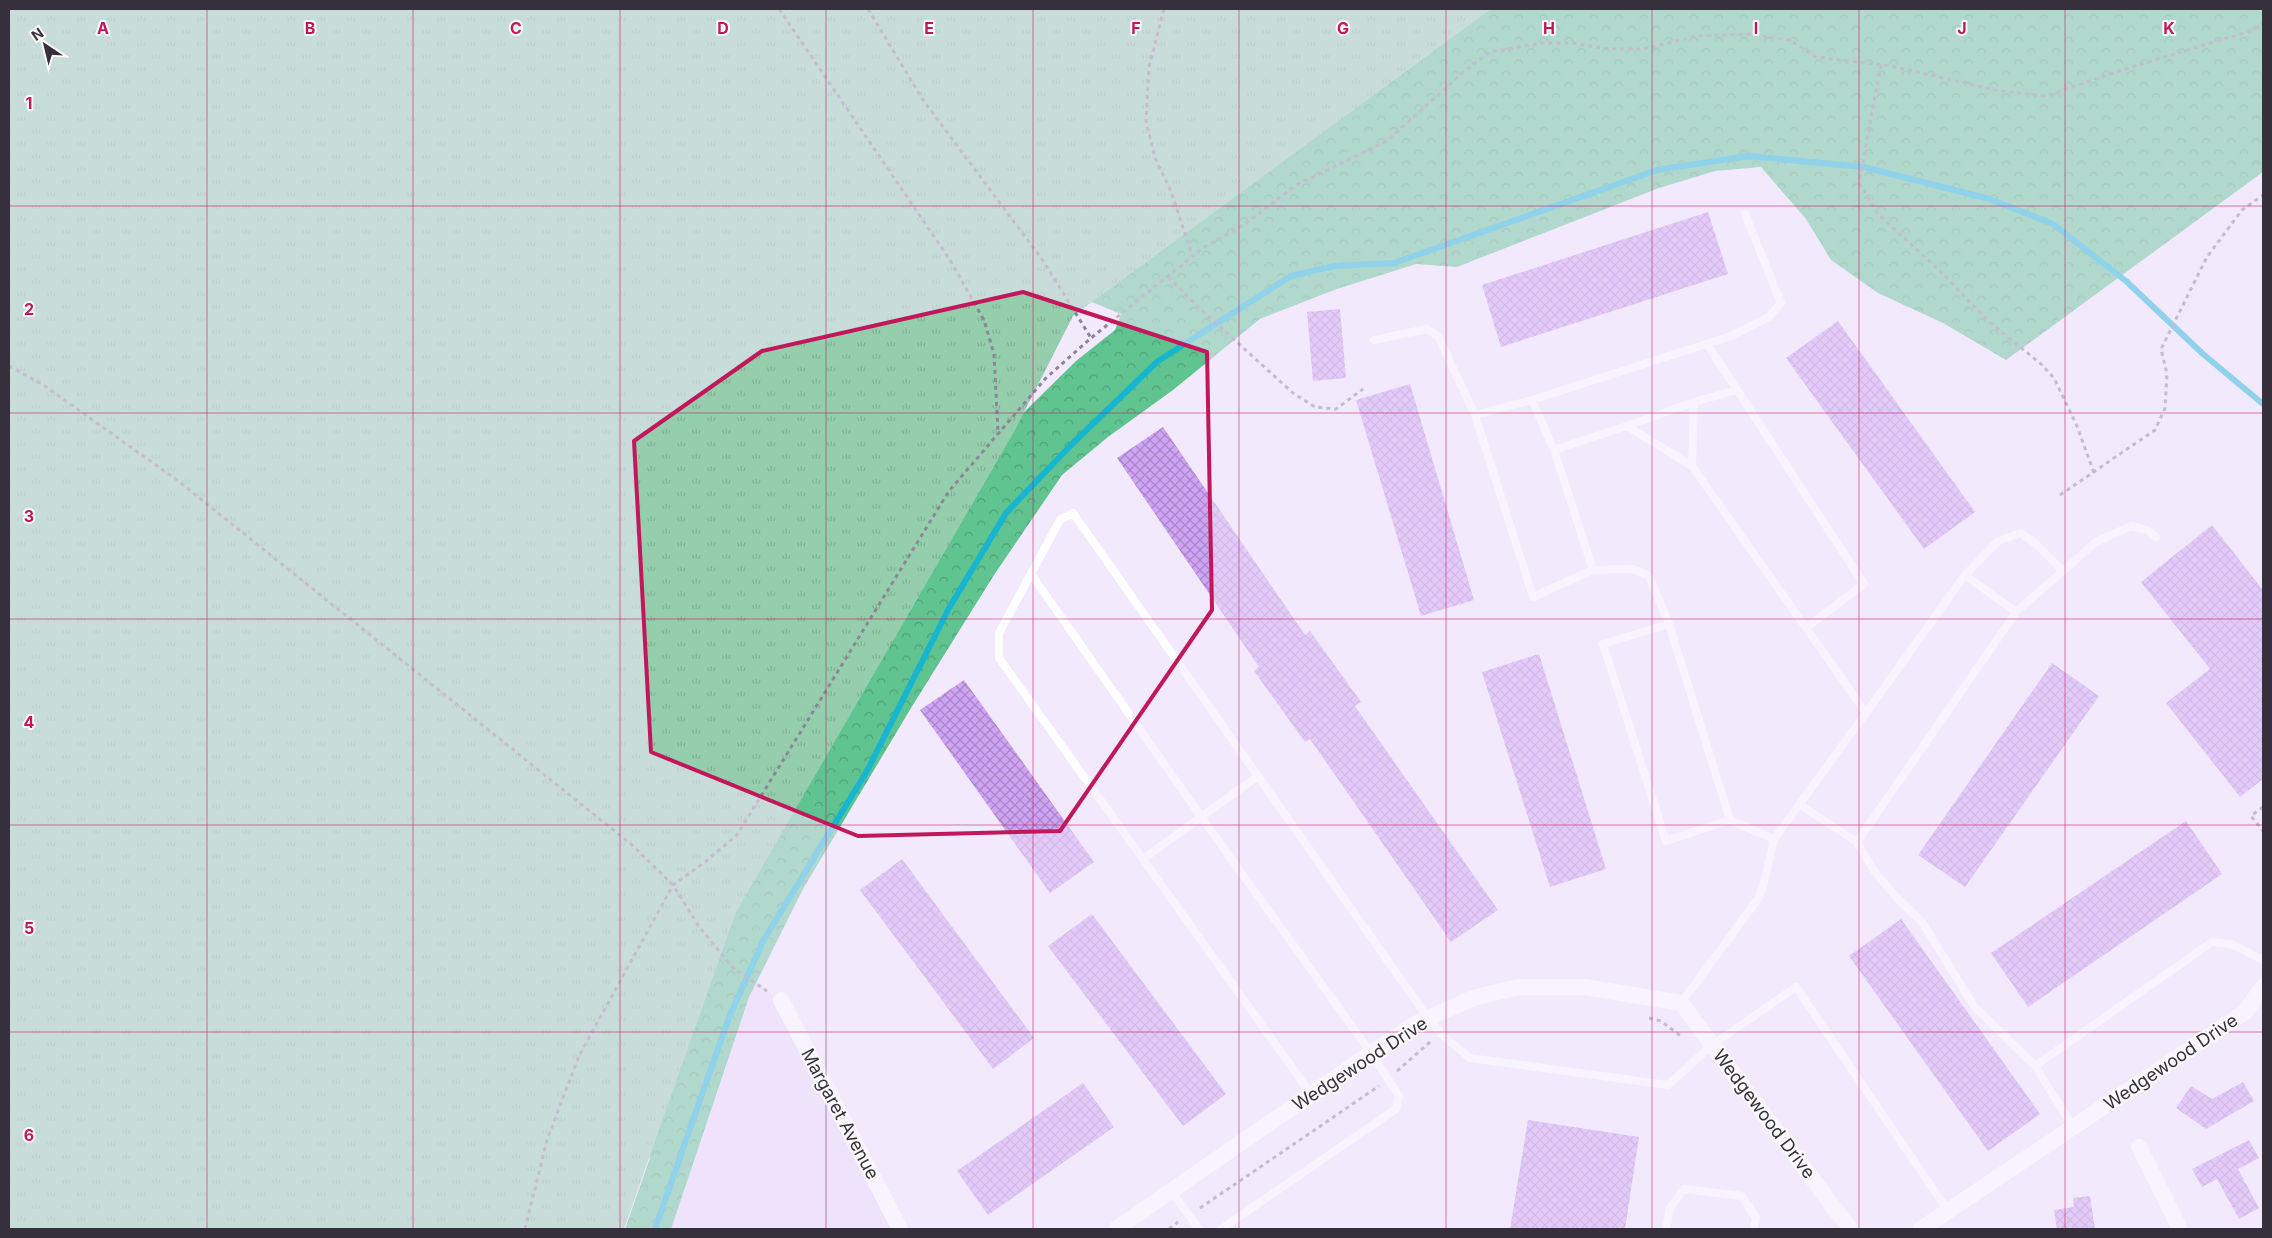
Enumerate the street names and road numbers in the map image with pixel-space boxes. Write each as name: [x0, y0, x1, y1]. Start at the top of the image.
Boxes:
street label: Wedgewood Drive: [2100, 1009, 2241, 1114]
street label: Wedgewood Drive: [1288, 1012, 1431, 1115]
street label: Margaret Avenue: [797, 1045, 884, 1183]
street label: Wedgewood Drive: [1709, 1045, 1820, 1182]

